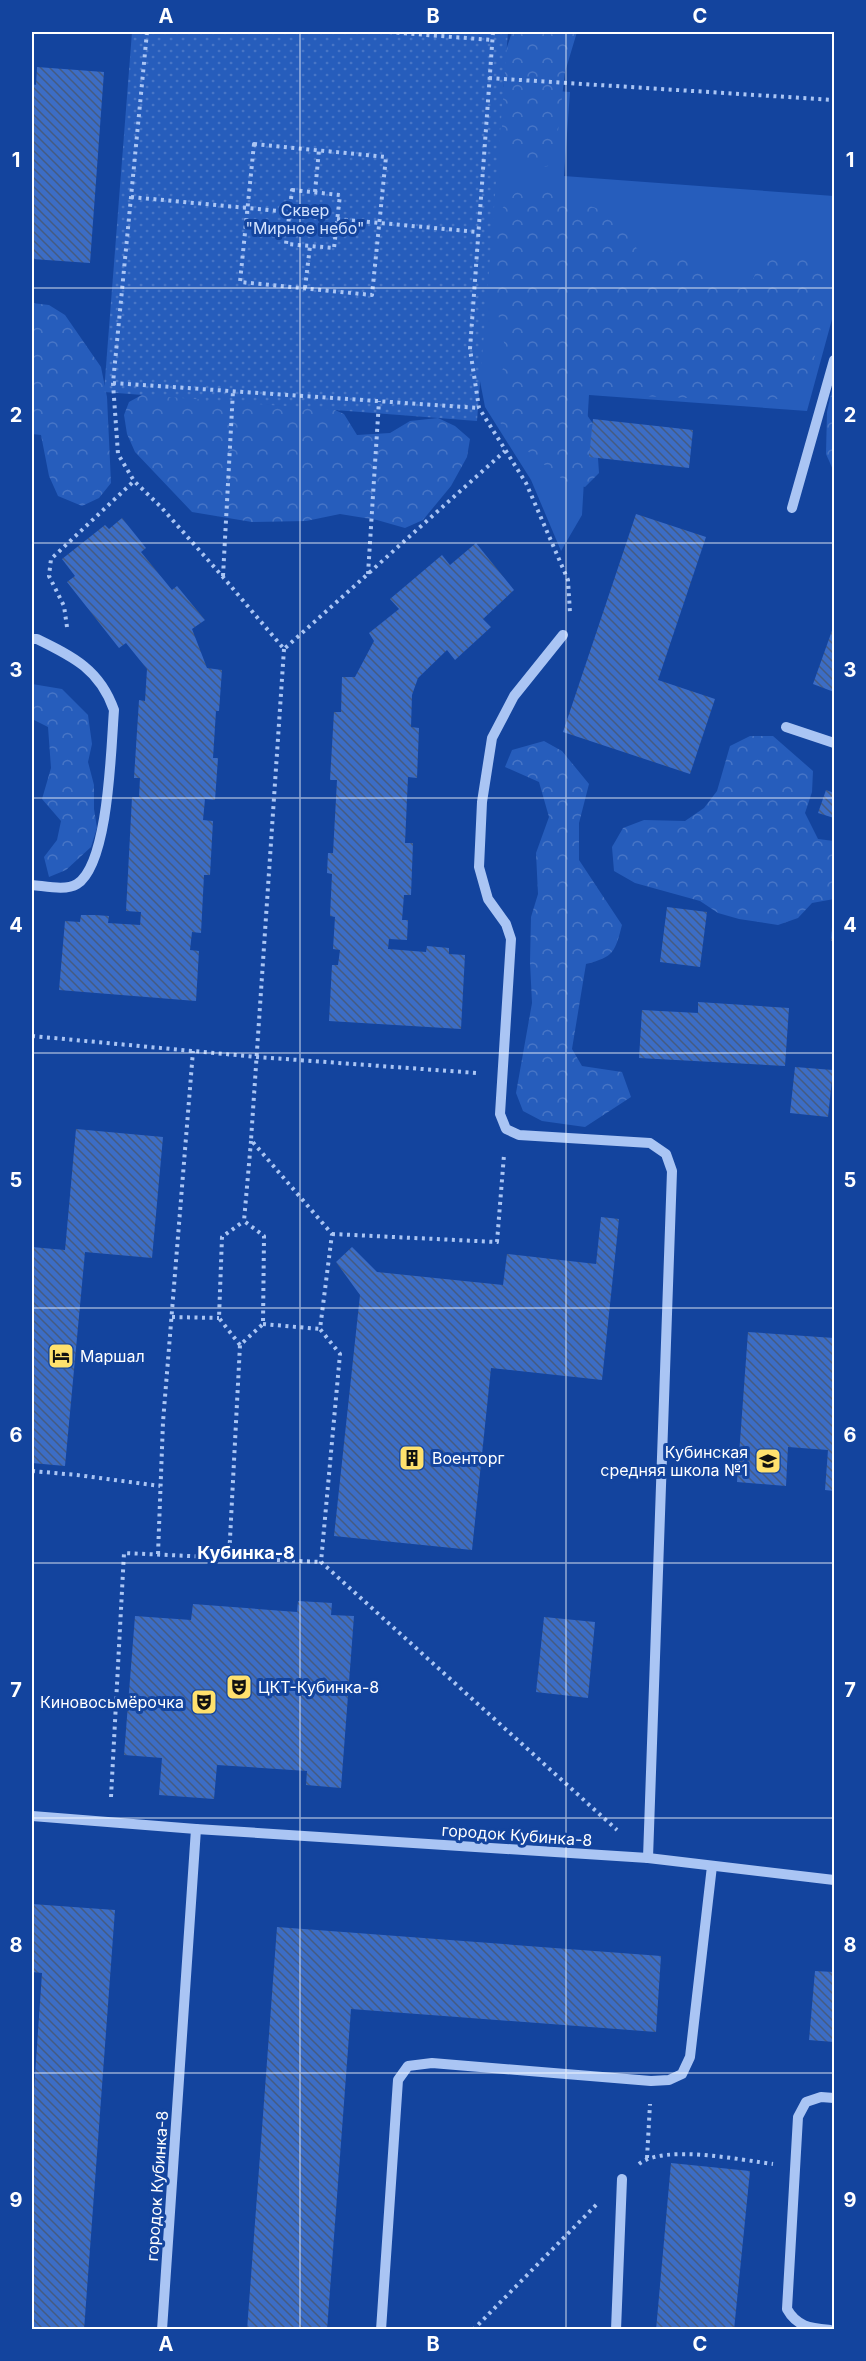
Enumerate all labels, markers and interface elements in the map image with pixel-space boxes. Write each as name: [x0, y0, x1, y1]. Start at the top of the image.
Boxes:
text: A: [159, 4, 174, 28]
text: B: [426, 4, 440, 28]
text: C: [693, 4, 707, 28]
text: 1: [12, 148, 20, 172]
text: 1: [846, 148, 854, 172]
park label: Сквер "Мирное небо": [245, 200, 365, 238]
text: 2: [10, 403, 22, 427]
text: 2: [844, 403, 856, 427]
text: 3: [10, 658, 22, 682]
text: 3: [844, 658, 856, 682]
text: 4: [9, 913, 23, 937]
text: 4: [843, 913, 857, 937]
text: 5: [10, 1168, 22, 1192]
text: 5: [844, 1168, 856, 1192]
hotel icon: Маршал: [46, 1341, 76, 1371]
place label: Маршал: [80, 1346, 145, 1366]
text: 6: [10, 1423, 23, 1447]
text: 6: [844, 1423, 857, 1447]
place label: Кубинская средняя школа №1: [600, 1442, 748, 1480]
building icon: Военторг: [397, 1443, 427, 1473]
school or university icon: Кубинская средняя школа №1: [753, 1446, 783, 1476]
place label: Военторг: [432, 1448, 504, 1468]
district label: Кубинка-8: [197, 1542, 295, 1563]
theatre icon: ЦКТ-Кубинка-8: [224, 1672, 254, 1702]
place label: ЦКТ-Кубинка-8: [258, 1677, 379, 1697]
text: 7: [10, 1678, 22, 1702]
text: 7: [844, 1678, 856, 1702]
theatre icon: Киновосьмёрочка: [189, 1687, 219, 1717]
place label: Киновосьмёрочка: [40, 1692, 184, 1712]
street label: городок Кубинка-8: [441, 1820, 593, 1850]
text: 8: [9, 1933, 23, 1957]
text: 8: [843, 1933, 857, 1957]
street label: городок Кубинка-8: [142, 2110, 172, 2262]
text: 9: [10, 2188, 23, 2212]
text: 9: [844, 2188, 857, 2212]
text: A: [159, 2332, 174, 2356]
text: B: [426, 2332, 440, 2356]
text: C: [693, 2332, 707, 2356]

